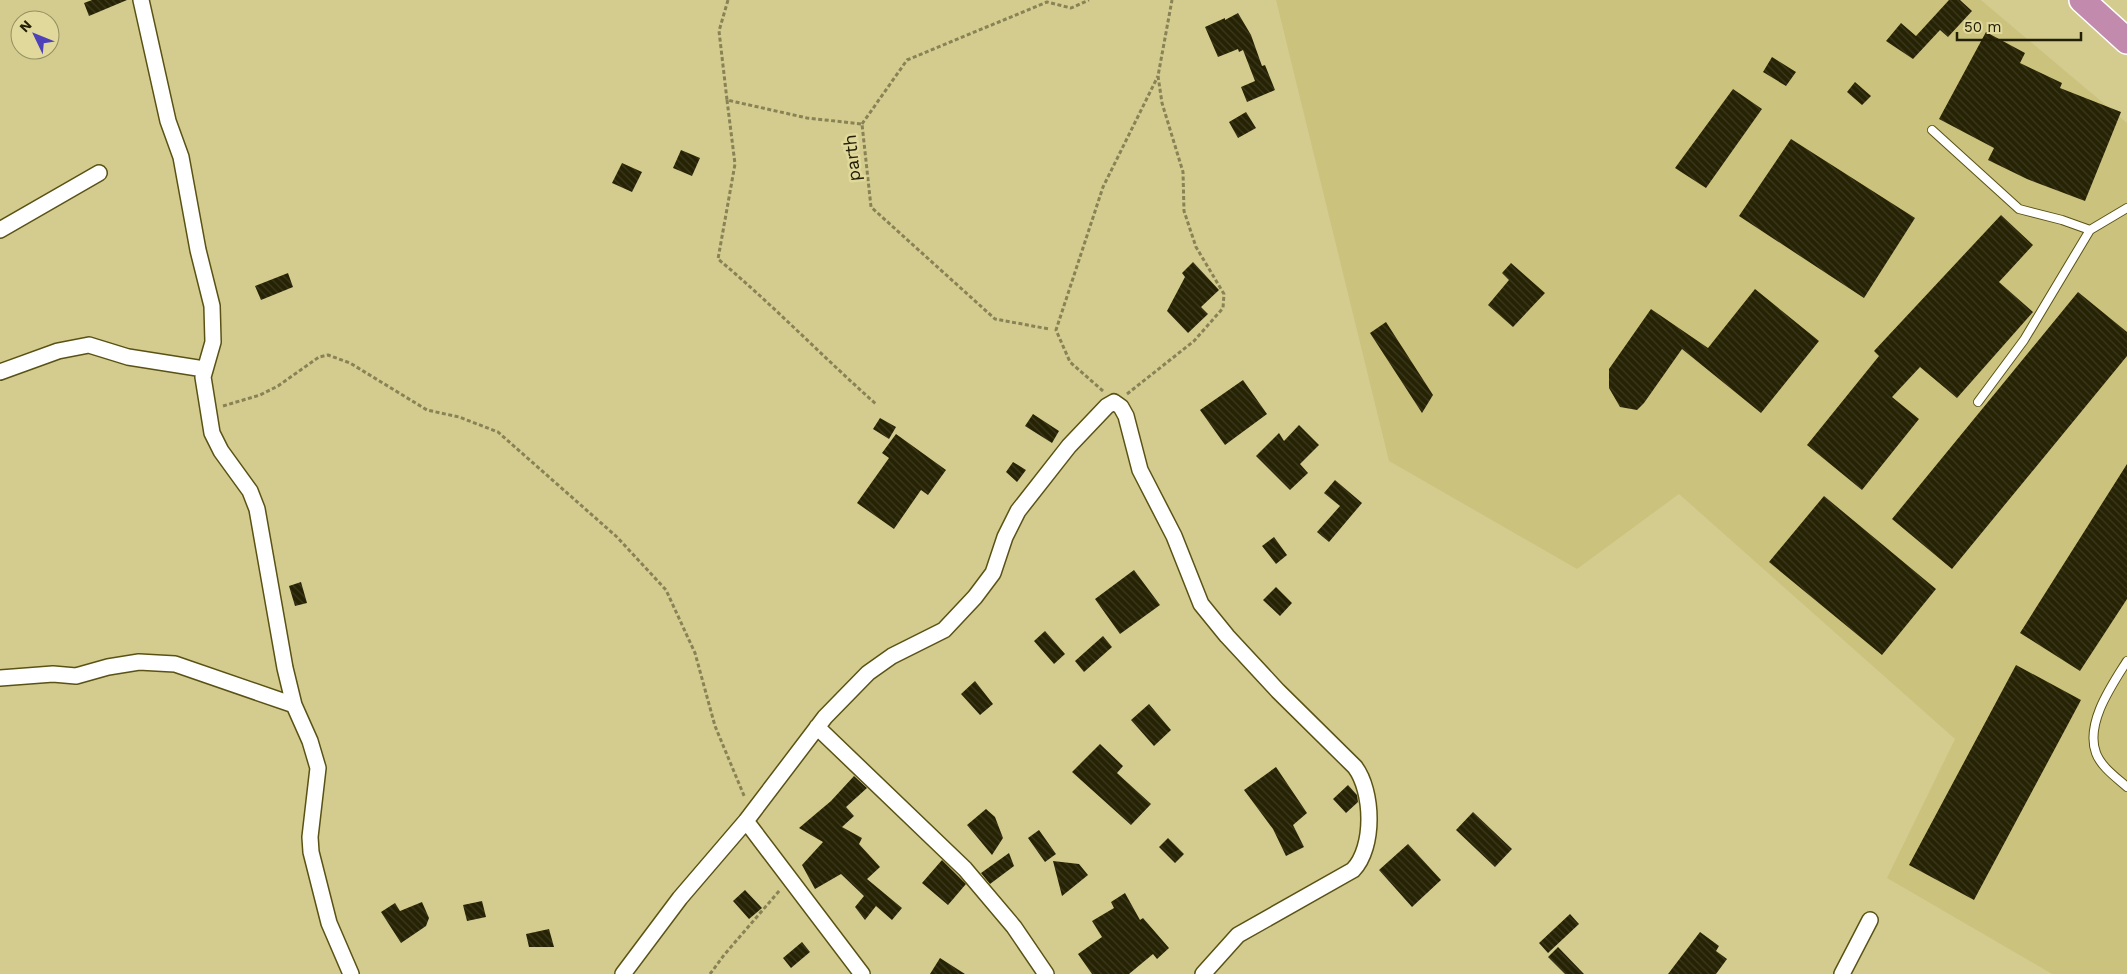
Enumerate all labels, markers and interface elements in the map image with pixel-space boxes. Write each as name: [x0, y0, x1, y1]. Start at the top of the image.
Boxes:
north arrow: [10, 10, 60, 60]
scale bar: [1957, 10, 2081, 42]
text: N: [16, 17, 35, 35]
text: 50 m: [1964, 18, 2001, 36]
street label: parth: [839, 134, 864, 183]

